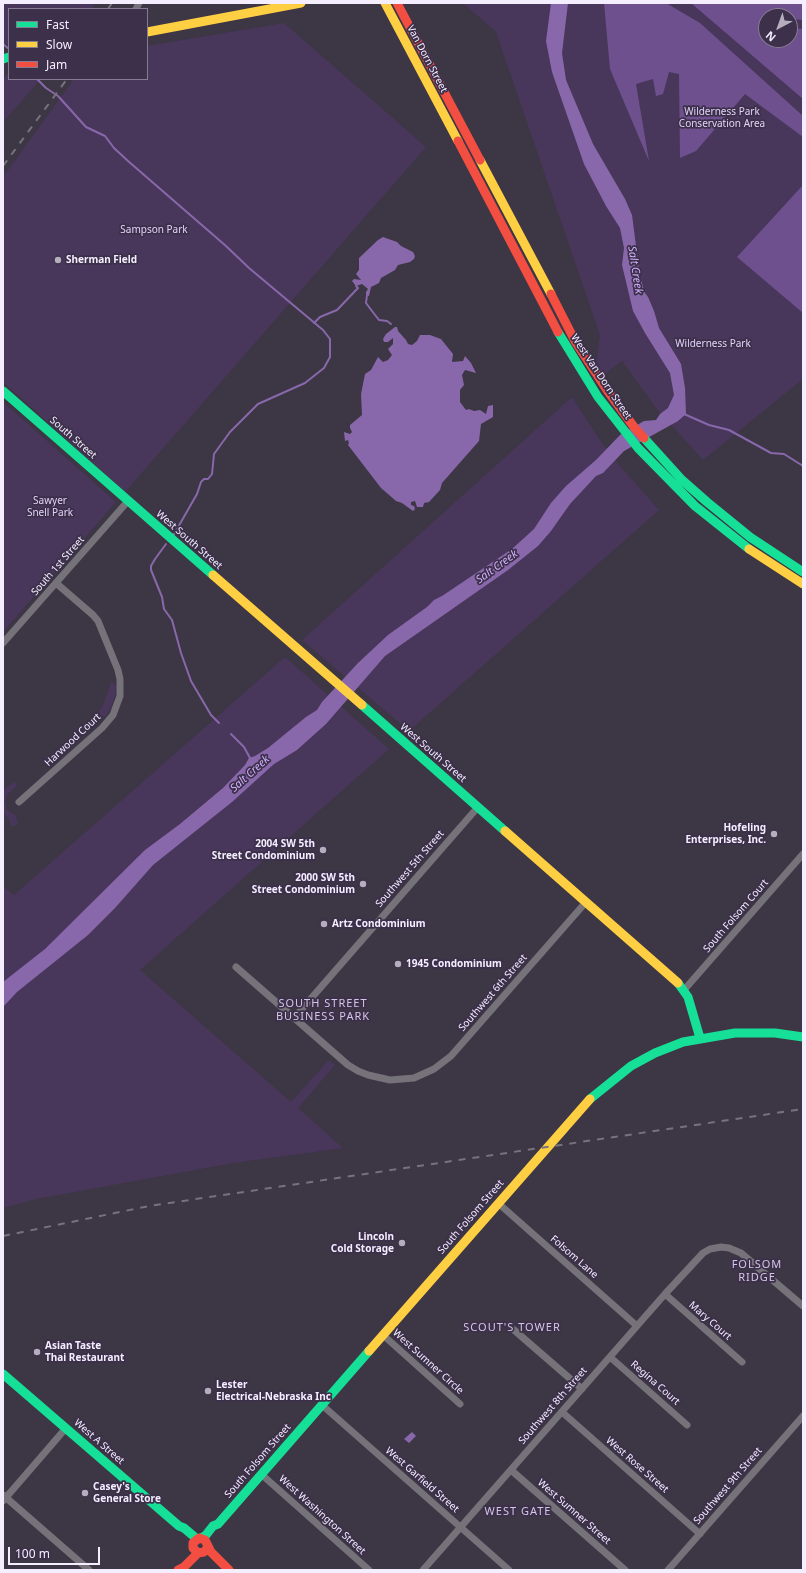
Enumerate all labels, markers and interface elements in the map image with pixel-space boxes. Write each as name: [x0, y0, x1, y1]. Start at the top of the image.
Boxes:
legend: [8, 8, 148, 80]
north arrow: [758, 8, 798, 48]
text: Fast: [46, 16, 69, 33]
street label: Van Dorn Street: [404, 23, 450, 95]
text: N: [762, 28, 779, 45]
text: Slow: [46, 36, 72, 53]
text: Jam: [46, 56, 67, 73]
park label: Wilderness Park Conservation Area: [679, 106, 765, 130]
park label: Sampson Park: [120, 224, 188, 236]
water label: Salt Creek: [625, 245, 645, 295]
place label: Sherman Field: [66, 254, 137, 266]
marker: Sherman Field: [53, 255, 63, 265]
street label: West Van Dorn Street: [568, 332, 634, 422]
park label: Wilderness Park: [675, 338, 751, 350]
street label: South Street: [47, 414, 99, 462]
park label: Sawyer Snell Park: [27, 495, 73, 518]
street label: West South Street: [153, 508, 225, 572]
street label: South 1st Street: [29, 534, 87, 598]
water label: Salt Creek: [474, 547, 520, 587]
street label: Harwood Court: [43, 711, 103, 769]
street label: West South Street: [397, 721, 469, 785]
water label: Salt Creek: [228, 753, 272, 795]
place label: Hofeling Enterprises, Inc.: [686, 822, 766, 846]
street label: Southwest 5th Street: [373, 828, 447, 910]
marker: Hofeling Enterprises, Inc.: [769, 829, 779, 839]
place label: 2004 SW 5th Street Condominium: [212, 838, 315, 862]
marker: 2004 SW 5th Street Condominium: [318, 845, 328, 855]
place label: 2000 SW 5th Street Condominium: [252, 872, 355, 896]
street label: South Folsom Court: [701, 877, 771, 955]
marker: 2000 SW 5th Street Condominium: [358, 879, 368, 889]
place label: Artz Condominium: [332, 918, 425, 930]
marker: Artz Condominium: [319, 919, 329, 929]
street label: Southwest 6th Street: [456, 952, 530, 1034]
place label: 1945 Condominium: [406, 958, 502, 970]
marker: 1945 Condominium: [393, 959, 403, 969]
district label: SOUTH STREET BUSINESS PARK: [276, 997, 370, 1023]
street label: South Folsom Street: [435, 1177, 507, 1257]
place label: Lincoln Cold Storage: [331, 1231, 394, 1254]
street label: Folsom Lane: [548, 1233, 600, 1281]
marker: Lincoln Cold Storage: [397, 1238, 407, 1248]
district label: FOLSOM RIDGE: [732, 1258, 782, 1284]
street label: Mary Court: [686, 1299, 734, 1343]
district label: SCOUT'S TOWER: [463, 1321, 561, 1335]
street label: West Sumner Circle: [390, 1327, 466, 1397]
place label: Asian Taste Thai Restaurant: [45, 1340, 124, 1364]
marker: Asian Taste Thai Restaurant: [32, 1347, 42, 1357]
street label: Regina Court: [628, 1358, 682, 1408]
street label: Southwest 8th Street: [516, 1365, 590, 1447]
place label: Lester Electrical-Nebraska Inc: [216, 1379, 331, 1402]
marker: Lester Electrical-Nebraska Inc: [203, 1386, 213, 1396]
street label: West A Street: [71, 1417, 127, 1467]
street label: South Folsom Street: [222, 1421, 294, 1501]
street label: West Rose Street: [603, 1435, 671, 1495]
street label: West Garfield Street: [383, 1445, 461, 1515]
street label: Southwest 9th Street: [691, 1445, 765, 1527]
street label: West Washington Street: [276, 1473, 368, 1557]
street label: West Sumner Street: [535, 1477, 613, 1547]
place label: Casey's General Store: [93, 1481, 161, 1504]
marker: Casey's General Store: [80, 1488, 90, 1498]
district label: WEST GATE: [485, 1505, 551, 1519]
scale bar: [10, 1539, 102, 1565]
text: 100 m: [15, 1545, 50, 1562]

